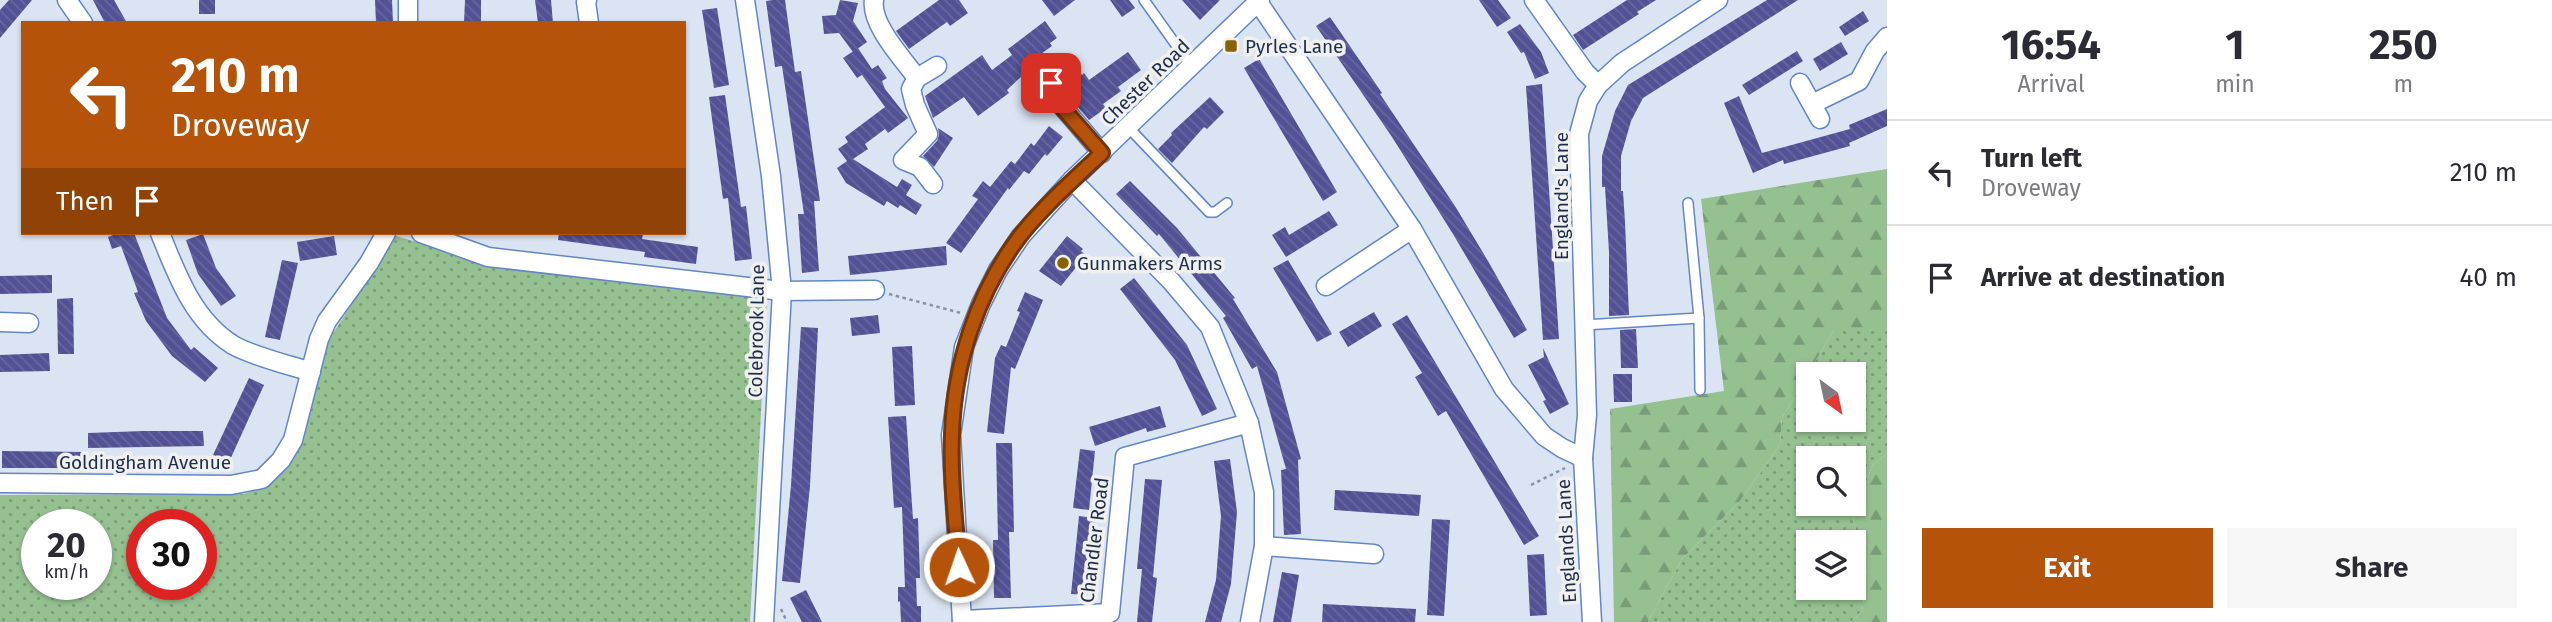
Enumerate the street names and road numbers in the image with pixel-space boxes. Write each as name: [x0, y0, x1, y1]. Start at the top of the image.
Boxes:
street label: Chester Road: [1096, 35, 1194, 130]
street label: England's Lane: [1550, 132, 1573, 260]
street label: Colebrook Lane: [744, 264, 769, 398]
street label: Goldingham Avenue: [59, 451, 231, 474]
street label: Chandler Road: [1075, 476, 1114, 604]
street label: Englands Lane: [1552, 478, 1581, 604]

